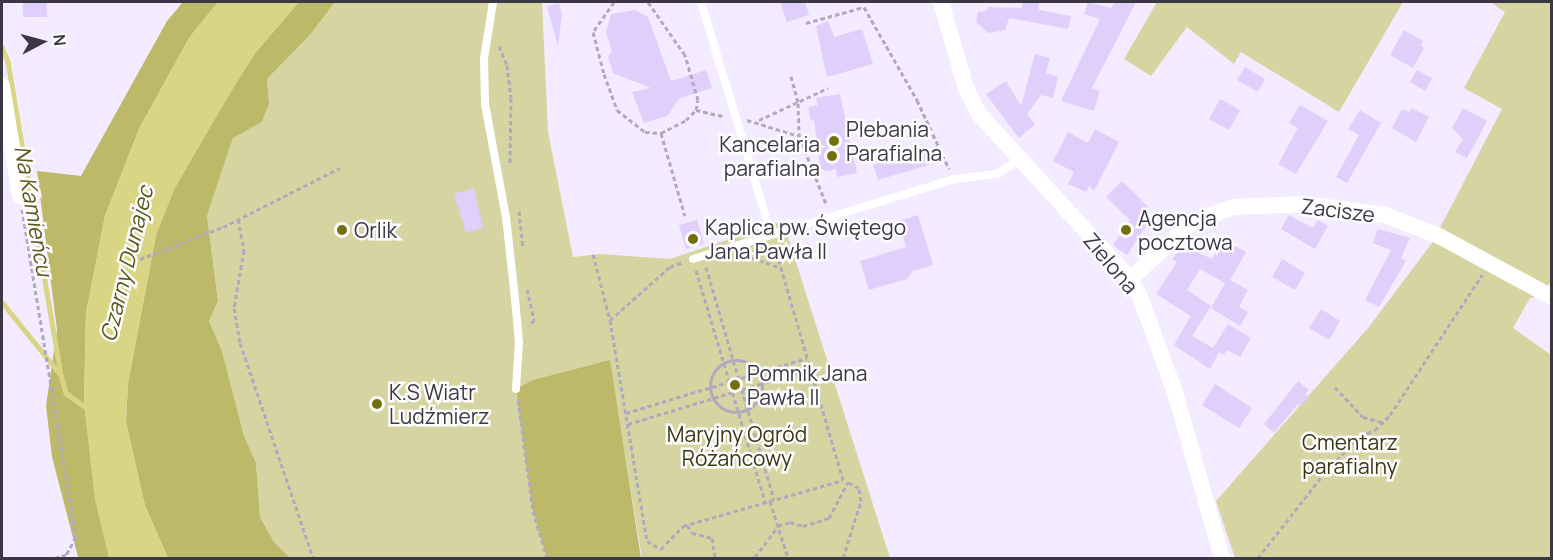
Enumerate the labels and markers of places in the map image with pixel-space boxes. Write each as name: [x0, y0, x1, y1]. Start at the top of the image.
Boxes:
place label: Plebania Parafialna: [846, 116, 942, 166]
place label: Kancelaria parafialna: [719, 131, 820, 181]
marker: Plebania Parafialna: [827, 134, 841, 148]
marker: Kancelaria parafialna: [825, 149, 839, 163]
place label: Agencja pocztowa: [1138, 205, 1233, 255]
place label: Kaplica pw. Świętego Jana Pawła II: [705, 214, 906, 264]
place label: Orlik: [354, 217, 397, 243]
marker: Orlik: [335, 223, 349, 237]
marker: Agencja pocztowa: [1119, 223, 1133, 237]
marker: Kaplica pw. Świętego Jana Pawła II: [686, 232, 700, 246]
place label: Pomnik Jana Pawła II: [747, 360, 867, 410]
marker: Pomnik Jana Pawła II: [728, 378, 742, 392]
place label: K.S Wiatr Ludźmierz: [389, 379, 489, 429]
marker: K.S Wiatr Ludźmierz: [370, 397, 384, 411]

